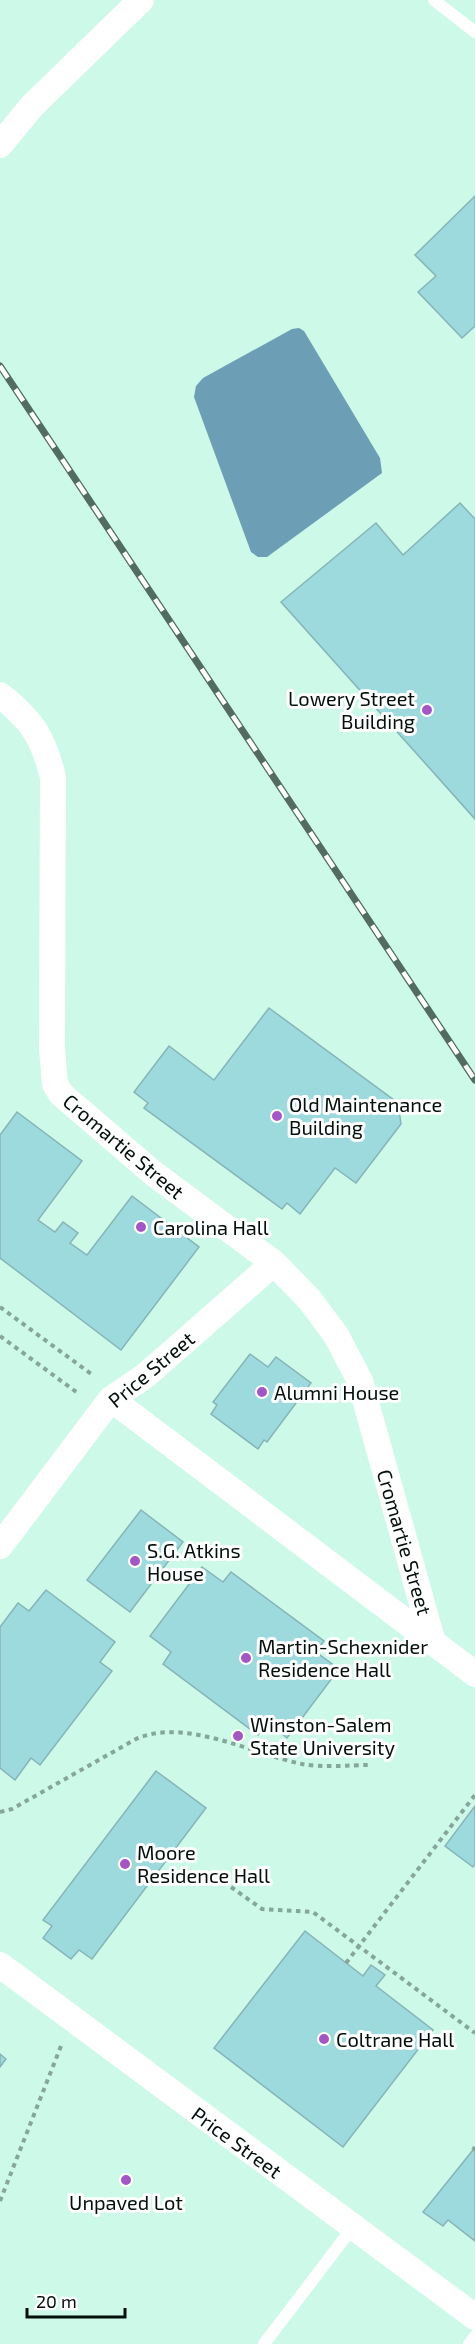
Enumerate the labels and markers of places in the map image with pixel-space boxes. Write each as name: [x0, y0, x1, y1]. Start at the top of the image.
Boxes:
place label: Lowery Street Building: [288, 686, 415, 733]
marker: Lowery Street Building: [420, 703, 434, 717]
place label: Old Maintenance Building: [289, 1092, 442, 1139]
marker: Old Maintenance Building: [270, 1109, 284, 1123]
place label: Carolina Hall: [153, 1215, 269, 1239]
marker: Carolina Hall: [134, 1220, 148, 1234]
place label: Alumni House: [274, 1380, 399, 1404]
marker: Alumni House: [255, 1385, 269, 1399]
place label: S.G. Atkins House: [147, 1538, 241, 1585]
marker: S.G. Atkins House: [128, 1554, 142, 1568]
place label: Martin-Schexnider Residence Hall: [258, 1634, 428, 1681]
marker: Martin-Schexnider Residence Hall: [239, 1651, 253, 1665]
place label: Winston-Salem State University: [250, 1712, 395, 1759]
marker: Winston-Salem State University: [231, 1729, 245, 1743]
place label: Moore Residence Hall: [137, 1840, 270, 1887]
marker: Moore Residence Hall: [118, 1857, 132, 1871]
place label: Coltrane Hall: [336, 2027, 454, 2051]
marker: Coltrane Hall: [317, 2032, 331, 2046]
marker: Unpaved Lot: [119, 2173, 133, 2187]
place label: Unpaved Lot: [69, 2190, 183, 2214]

